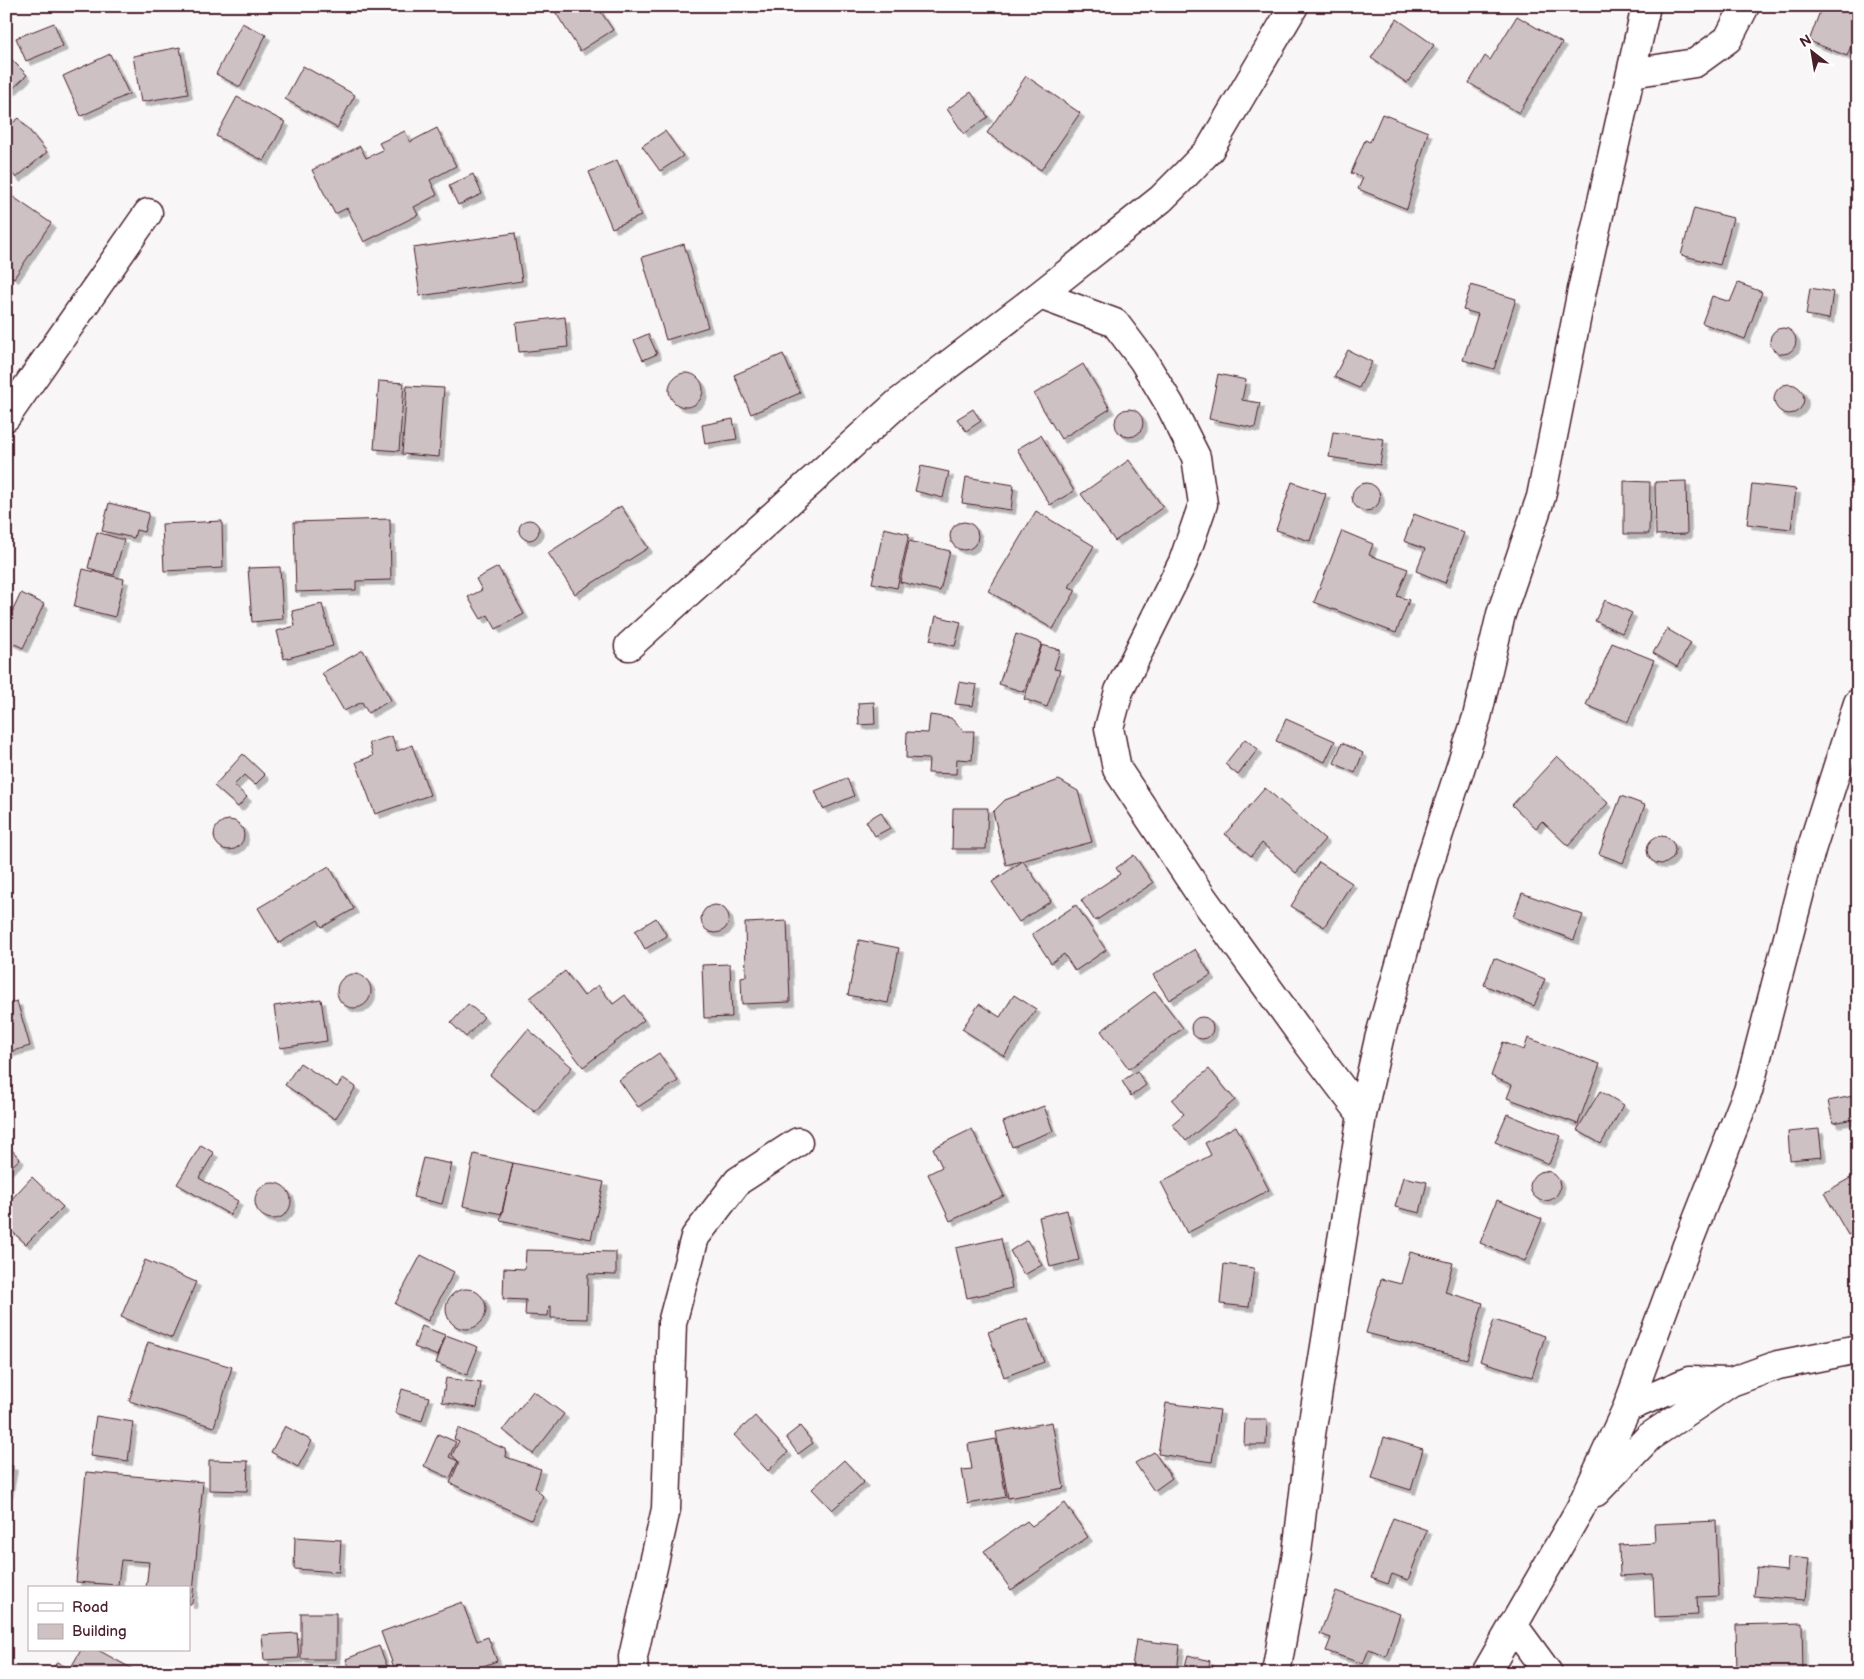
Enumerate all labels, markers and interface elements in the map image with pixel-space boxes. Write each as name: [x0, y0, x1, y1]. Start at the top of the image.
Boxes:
north arrow: [1786, 28, 1836, 78]
text: N: [1797, 31, 1814, 51]
legend: [28, 1586, 190, 1652]
text: Road: [72, 1598, 108, 1617]
text: Building: [72, 1622, 127, 1641]

